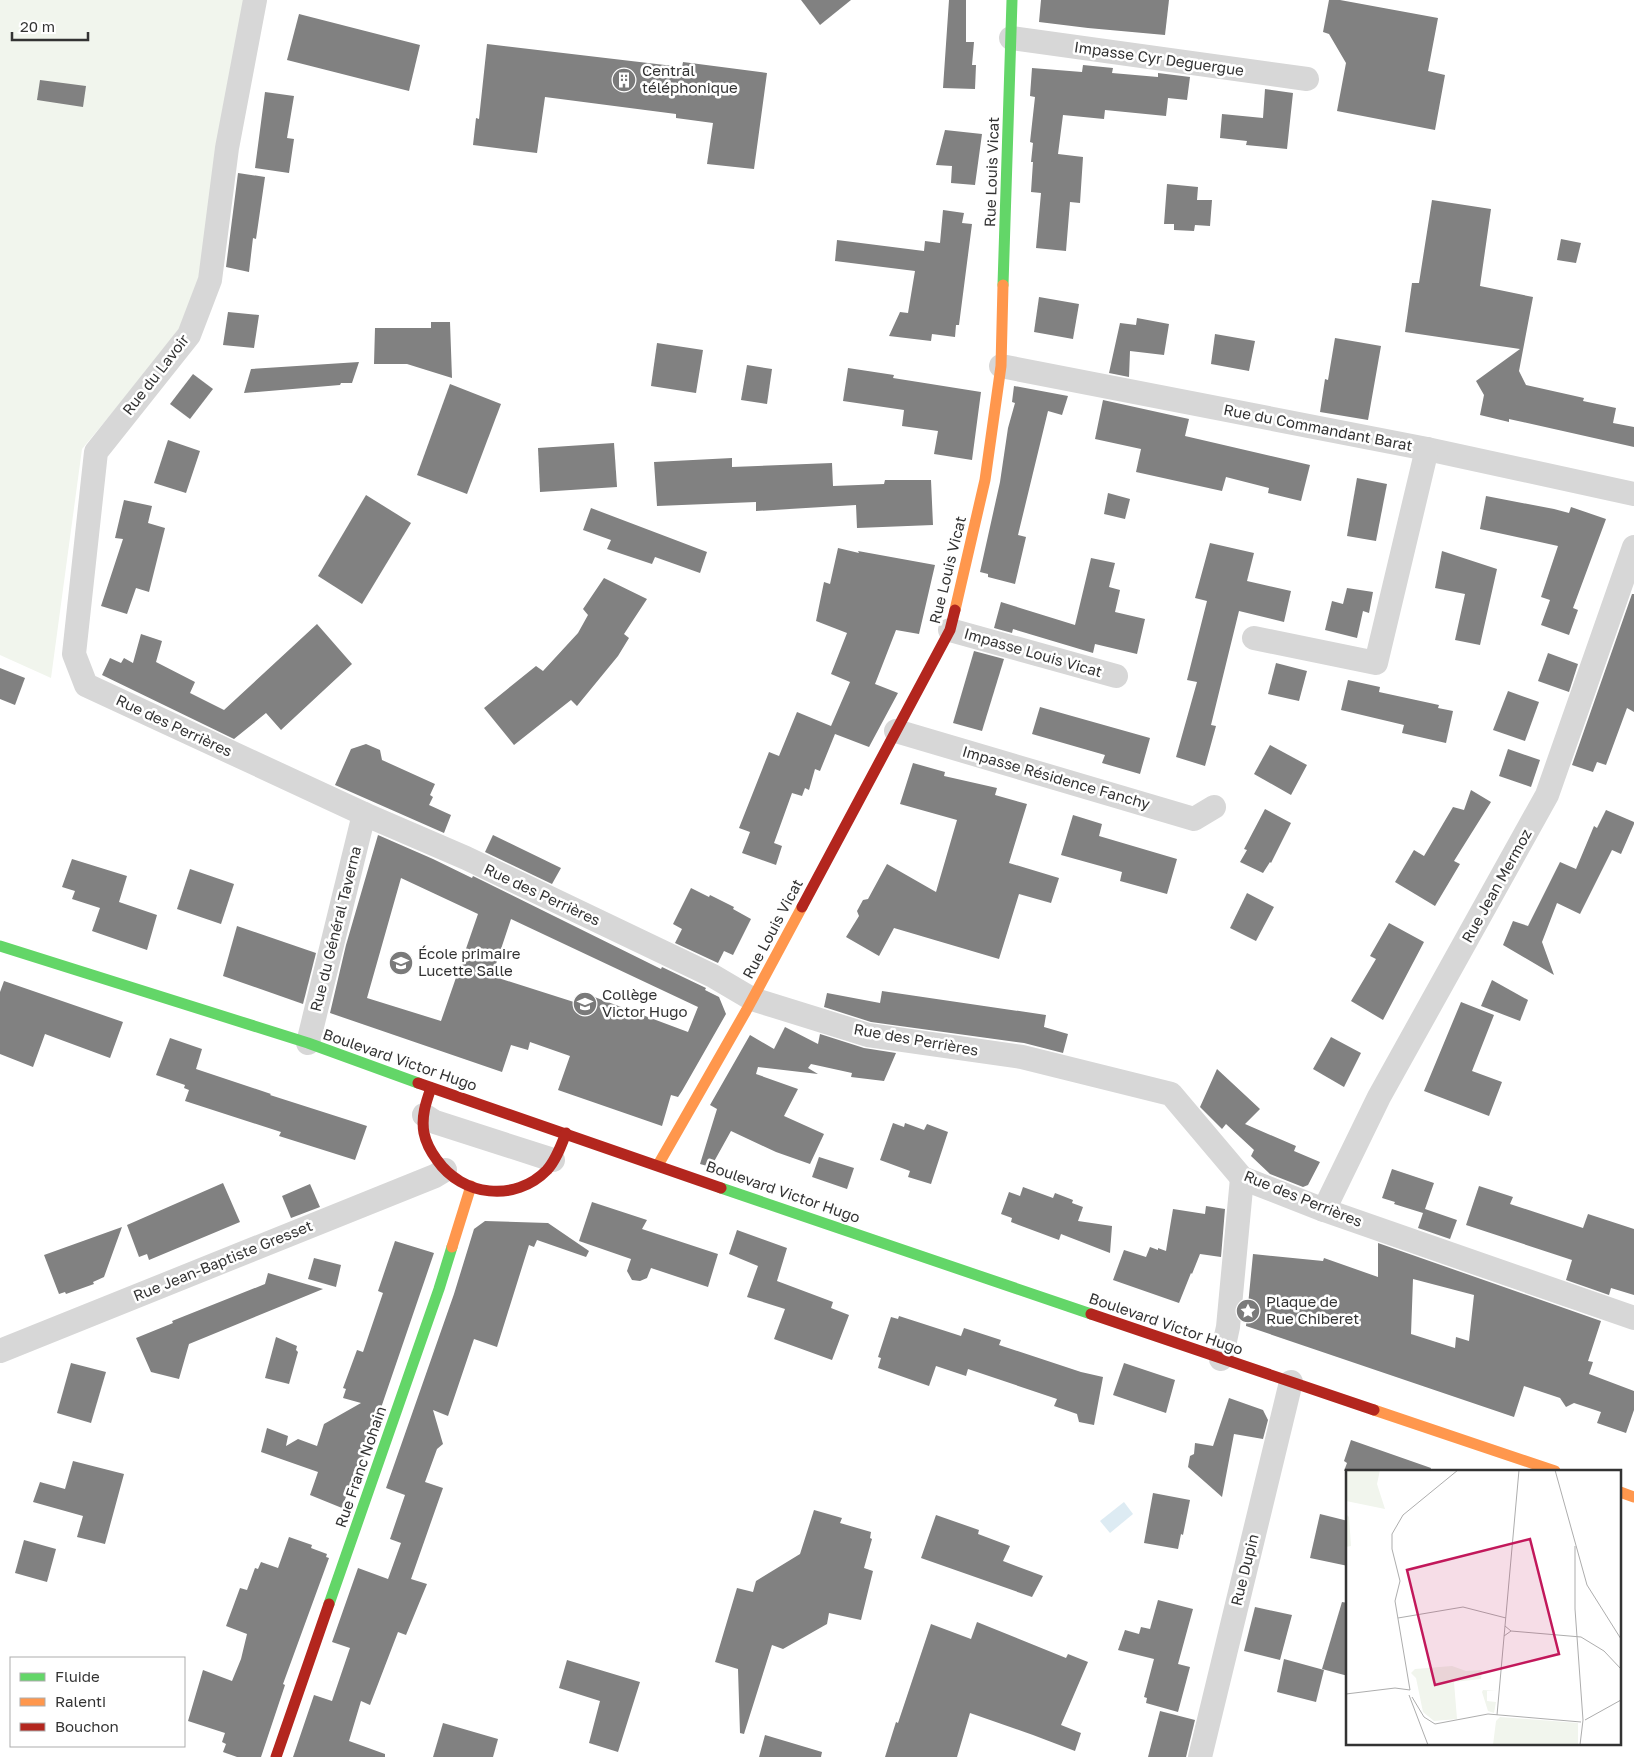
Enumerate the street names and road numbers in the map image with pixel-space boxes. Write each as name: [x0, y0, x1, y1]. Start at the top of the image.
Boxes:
street label: Impasse Cyr Deguergue: [1073, 37, 1245, 79]
street label: Rue Louis Vicat: [980, 117, 1002, 227]
street label: Rue du Lavoir: [118, 330, 192, 418]
street label: Rue du Commandant Barat: [1222, 400, 1414, 454]
street label: Rue Louis Vicat: [925, 514, 969, 625]
street label: Impasse Louis Vicat: [962, 624, 1104, 680]
street label: Rue des Perrières: [113, 690, 235, 760]
street label: Impasse Résidence Fanchy: [960, 742, 1153, 813]
street label: Rue Jean Mermoz: [1457, 825, 1535, 946]
street label: Rue du Général Taverna: [306, 844, 364, 1013]
street label: Rue des Perrières: [481, 859, 603, 929]
street label: Rue Louis Vicat: [738, 876, 806, 981]
street label: Rue des Perrières: [852, 1019, 980, 1059]
street label: Boulevard Victor Hugo: [321, 1024, 480, 1094]
street label: Boulevard Victor Hugo: [704, 1156, 863, 1226]
street label: Rue des Perrières: [1241, 1166, 1365, 1230]
street label: Rue Jean-Baptiste Gresset: [130, 1216, 315, 1304]
street label: Boulevard Victor Hugo: [1087, 1288, 1246, 1358]
street label: Rue Franc Nohain: [331, 1404, 389, 1530]
street label: Rue Dupin: [1226, 1532, 1262, 1608]

